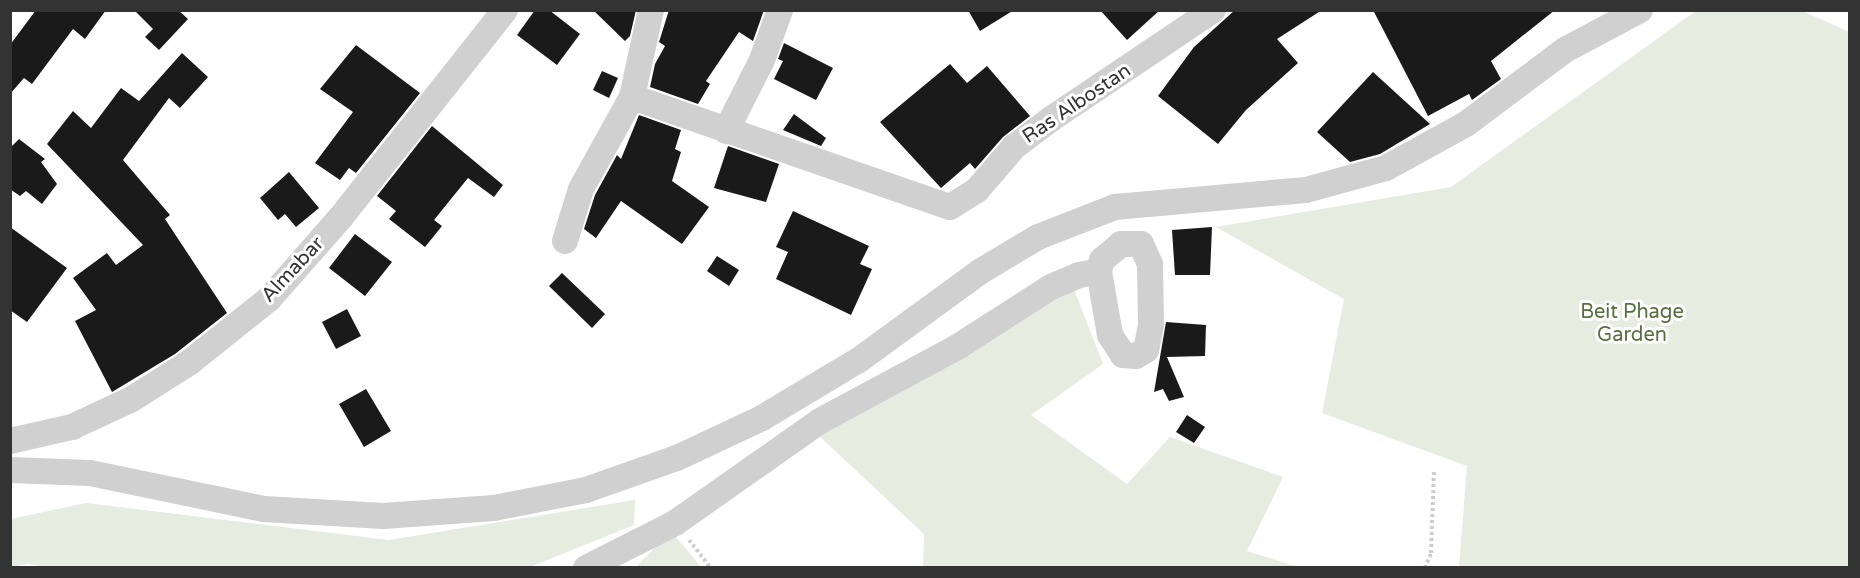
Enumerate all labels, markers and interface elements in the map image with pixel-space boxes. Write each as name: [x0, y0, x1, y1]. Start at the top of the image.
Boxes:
street label: Ras Albostan: [1018, 59, 1136, 149]
street label: Almabar: [257, 232, 329, 308]
park label: Beit Phage Garden: [1580, 301, 1684, 348]

